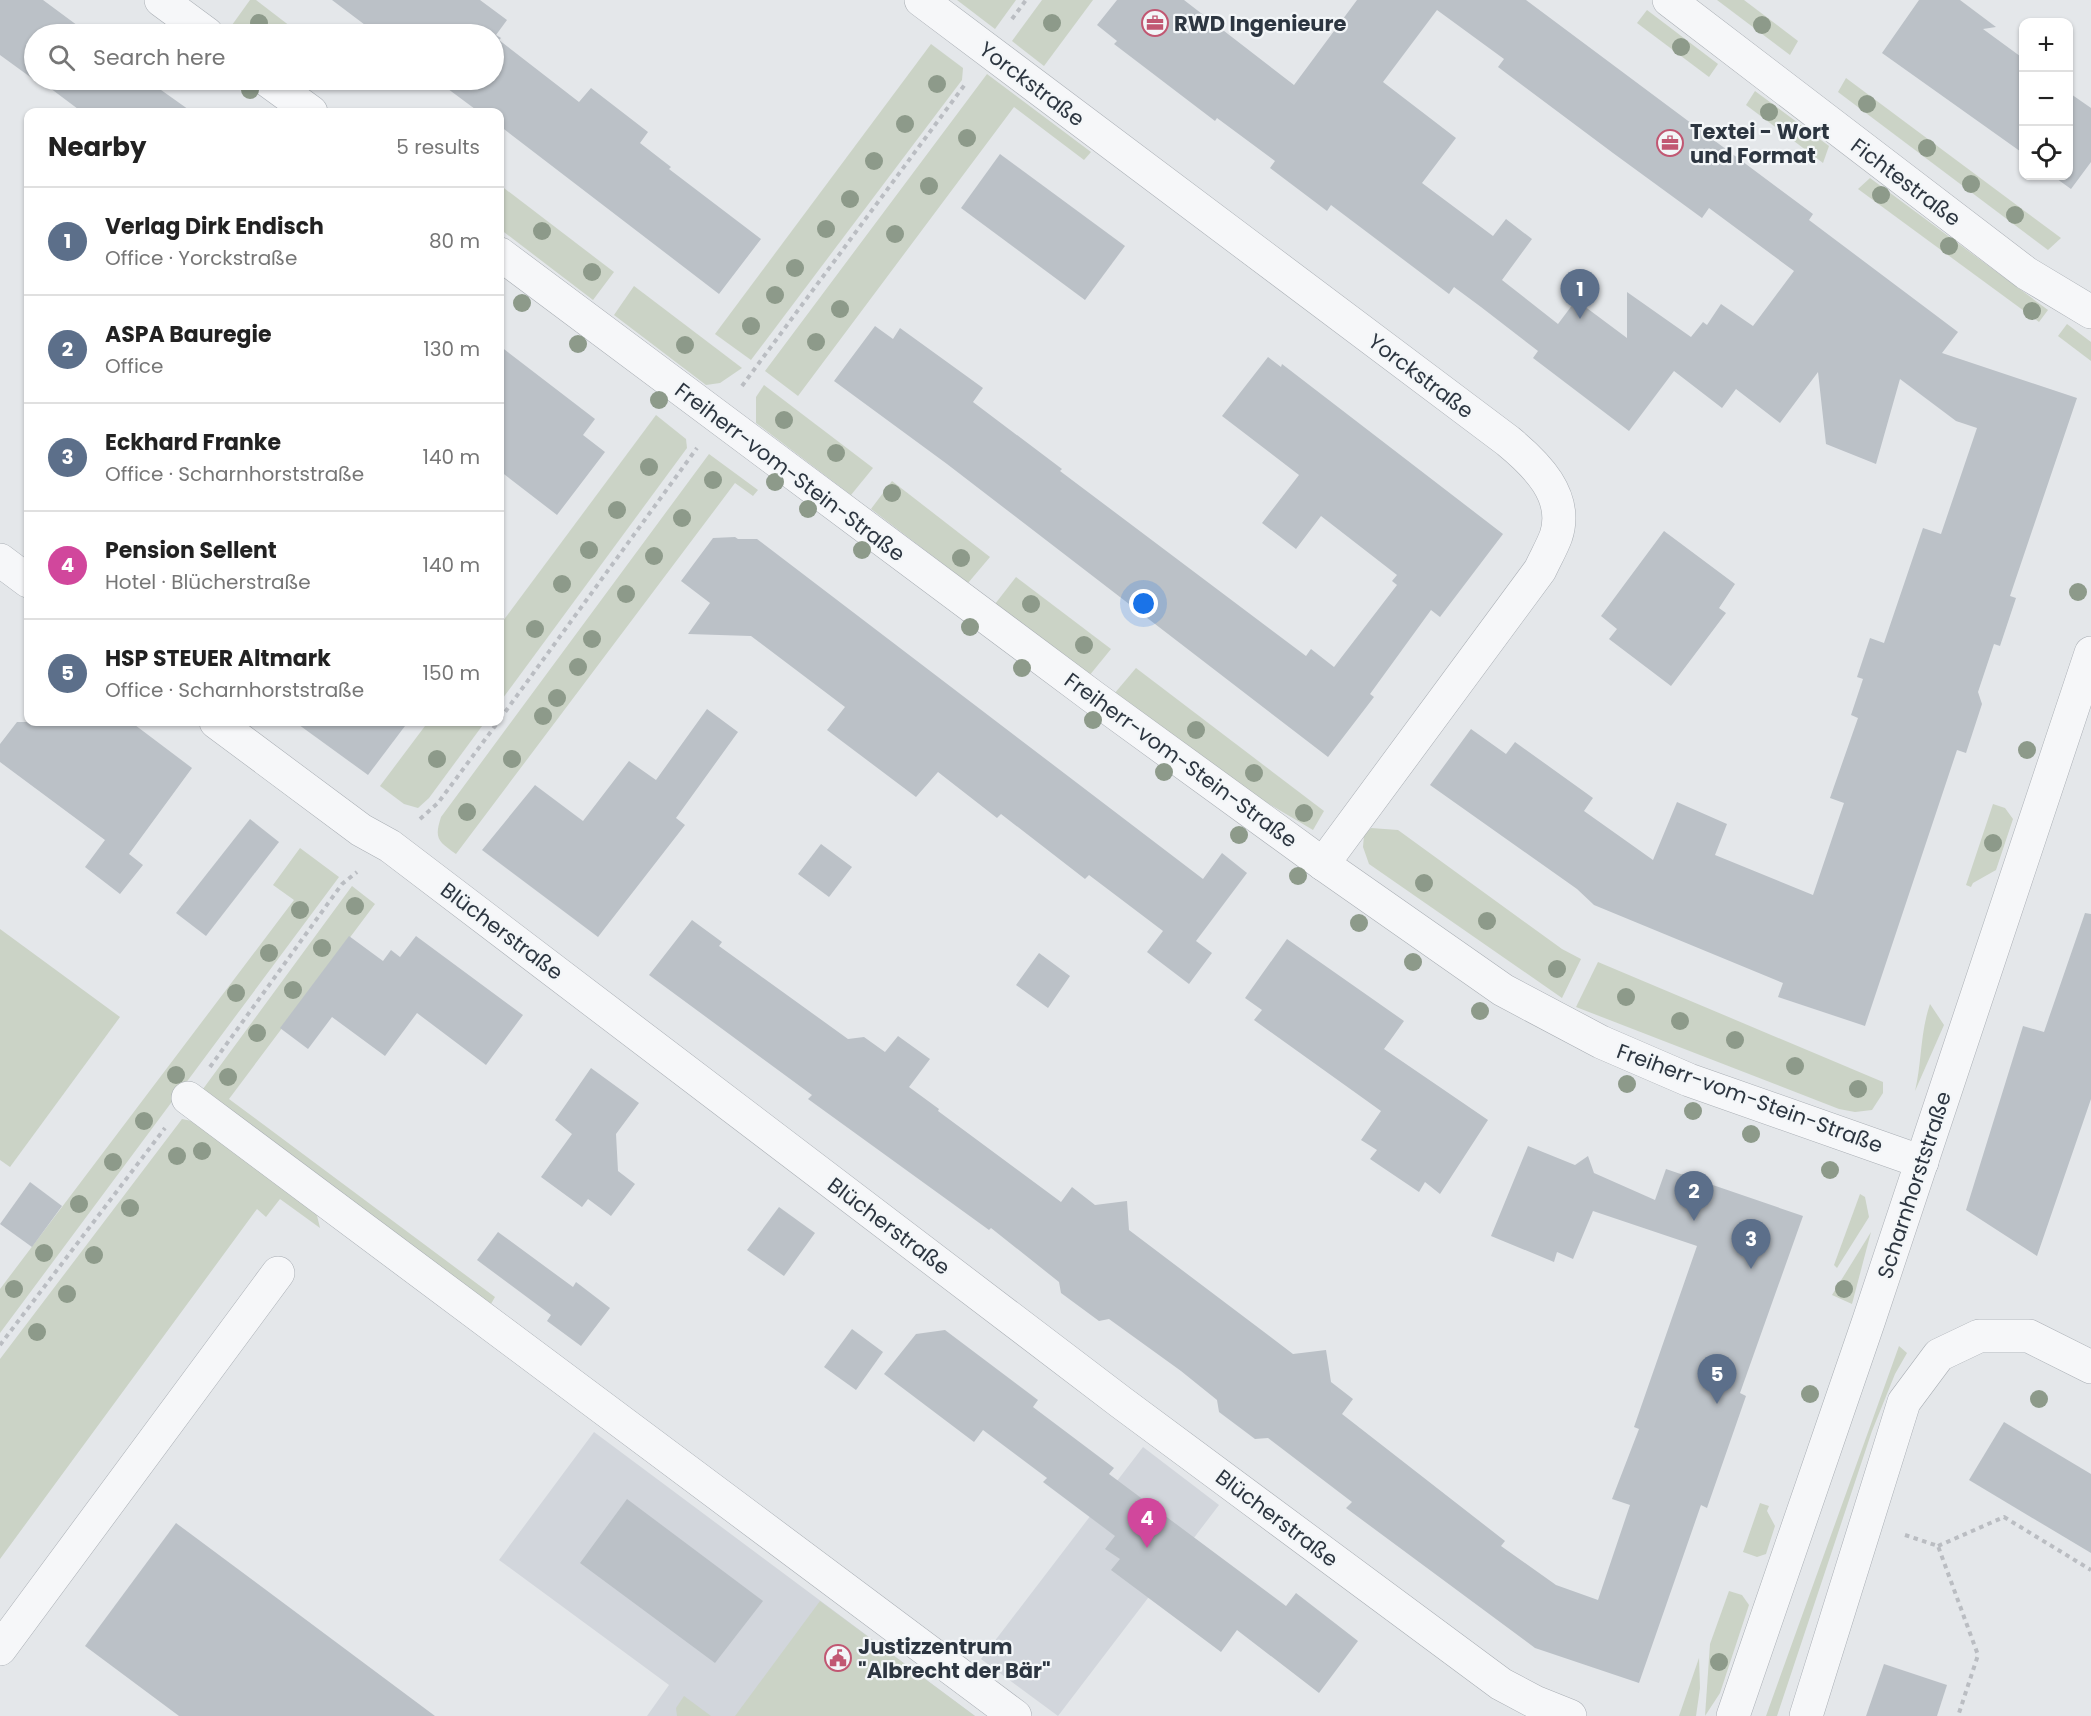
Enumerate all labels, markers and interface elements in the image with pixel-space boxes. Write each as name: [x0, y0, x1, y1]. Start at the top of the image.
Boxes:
office icon: RWD Ingenieure: [1140, 8, 1170, 38]
place label: RWD Ingenieure: [1174, 9, 1346, 38]
map controls: [2019, 18, 2073, 180]
button: +: [2019, 18, 2073, 72]
search box: [24, 24, 504, 90]
street label: Yorckstraße: [973, 35, 1091, 133]
icon: search: [45, 41, 78, 74]
text: Search here: [93, 42, 226, 73]
button: −: [2019, 72, 2073, 126]
place label: Textei - Wort und Format: [1690, 117, 1829, 170]
button: locate: [2019, 126, 2073, 180]
office icon: Textei - Wort und Format: [1655, 128, 1685, 158]
text: Nearby: [48, 129, 146, 165]
street label: Fichtestraße: [1845, 131, 1967, 233]
text: 5 results: [396, 133, 480, 161]
text: Verlag Dirk Endisch: [105, 211, 324, 242]
text: 1: [64, 227, 71, 255]
text: 80 m: [429, 227, 480, 255]
text: Office · Yorckstraße: [105, 244, 297, 272]
pin: 1: [1560, 270, 1600, 319]
text: ASPA Bauregie: [105, 319, 272, 350]
street label: Yorckstraße: [1362, 327, 1480, 425]
text: 2: [62, 335, 73, 363]
text: 130 m: [423, 335, 480, 363]
text: Office: [105, 352, 163, 380]
street label: Freiherr-vom-Stein-Straße: [669, 376, 911, 568]
text: Eckhard Franke: [105, 427, 281, 458]
text: 3: [61, 443, 74, 471]
text: 140 m: [423, 443, 480, 471]
text: Office · Scharnhorststraße: [105, 460, 364, 488]
text: Pension Sellent: [105, 535, 277, 566]
text: 4: [61, 551, 74, 579]
text: 140 m: [423, 551, 480, 579]
text: Hotel · Blücherstraße: [105, 568, 311, 596]
your location: [1129, 589, 1158, 618]
text: HSP STEUER Altmark: [105, 643, 331, 674]
text: 5: [61, 659, 74, 687]
text: 150 m: [423, 659, 480, 687]
street label: Freiherr-vom-Stein-Straße: [1059, 666, 1303, 854]
text: Office · Scharnhorststraße: [105, 676, 364, 704]
street label: Blücherstraße: [435, 875, 569, 987]
street label: Freiherr-vom-Stein-Straße: [1613, 1036, 1887, 1160]
street label: Scharnhorststraße: [1870, 1088, 1958, 1282]
street label: Blücherstraße: [822, 1170, 956, 1282]
pin: 2: [1674, 1172, 1714, 1221]
pin: 3: [1732, 1220, 1770, 1269]
pin: 5: [1698, 1354, 1736, 1404]
street label: Blücherstraße: [1210, 1462, 1344, 1574]
pin: 4: [1128, 1498, 1166, 1548]
place label: Justizzentrum "Albrecht der Bär": [858, 1632, 1051, 1685]
public building icon: Justizzentrum "Albrecht der Bär": [823, 1643, 853, 1673]

